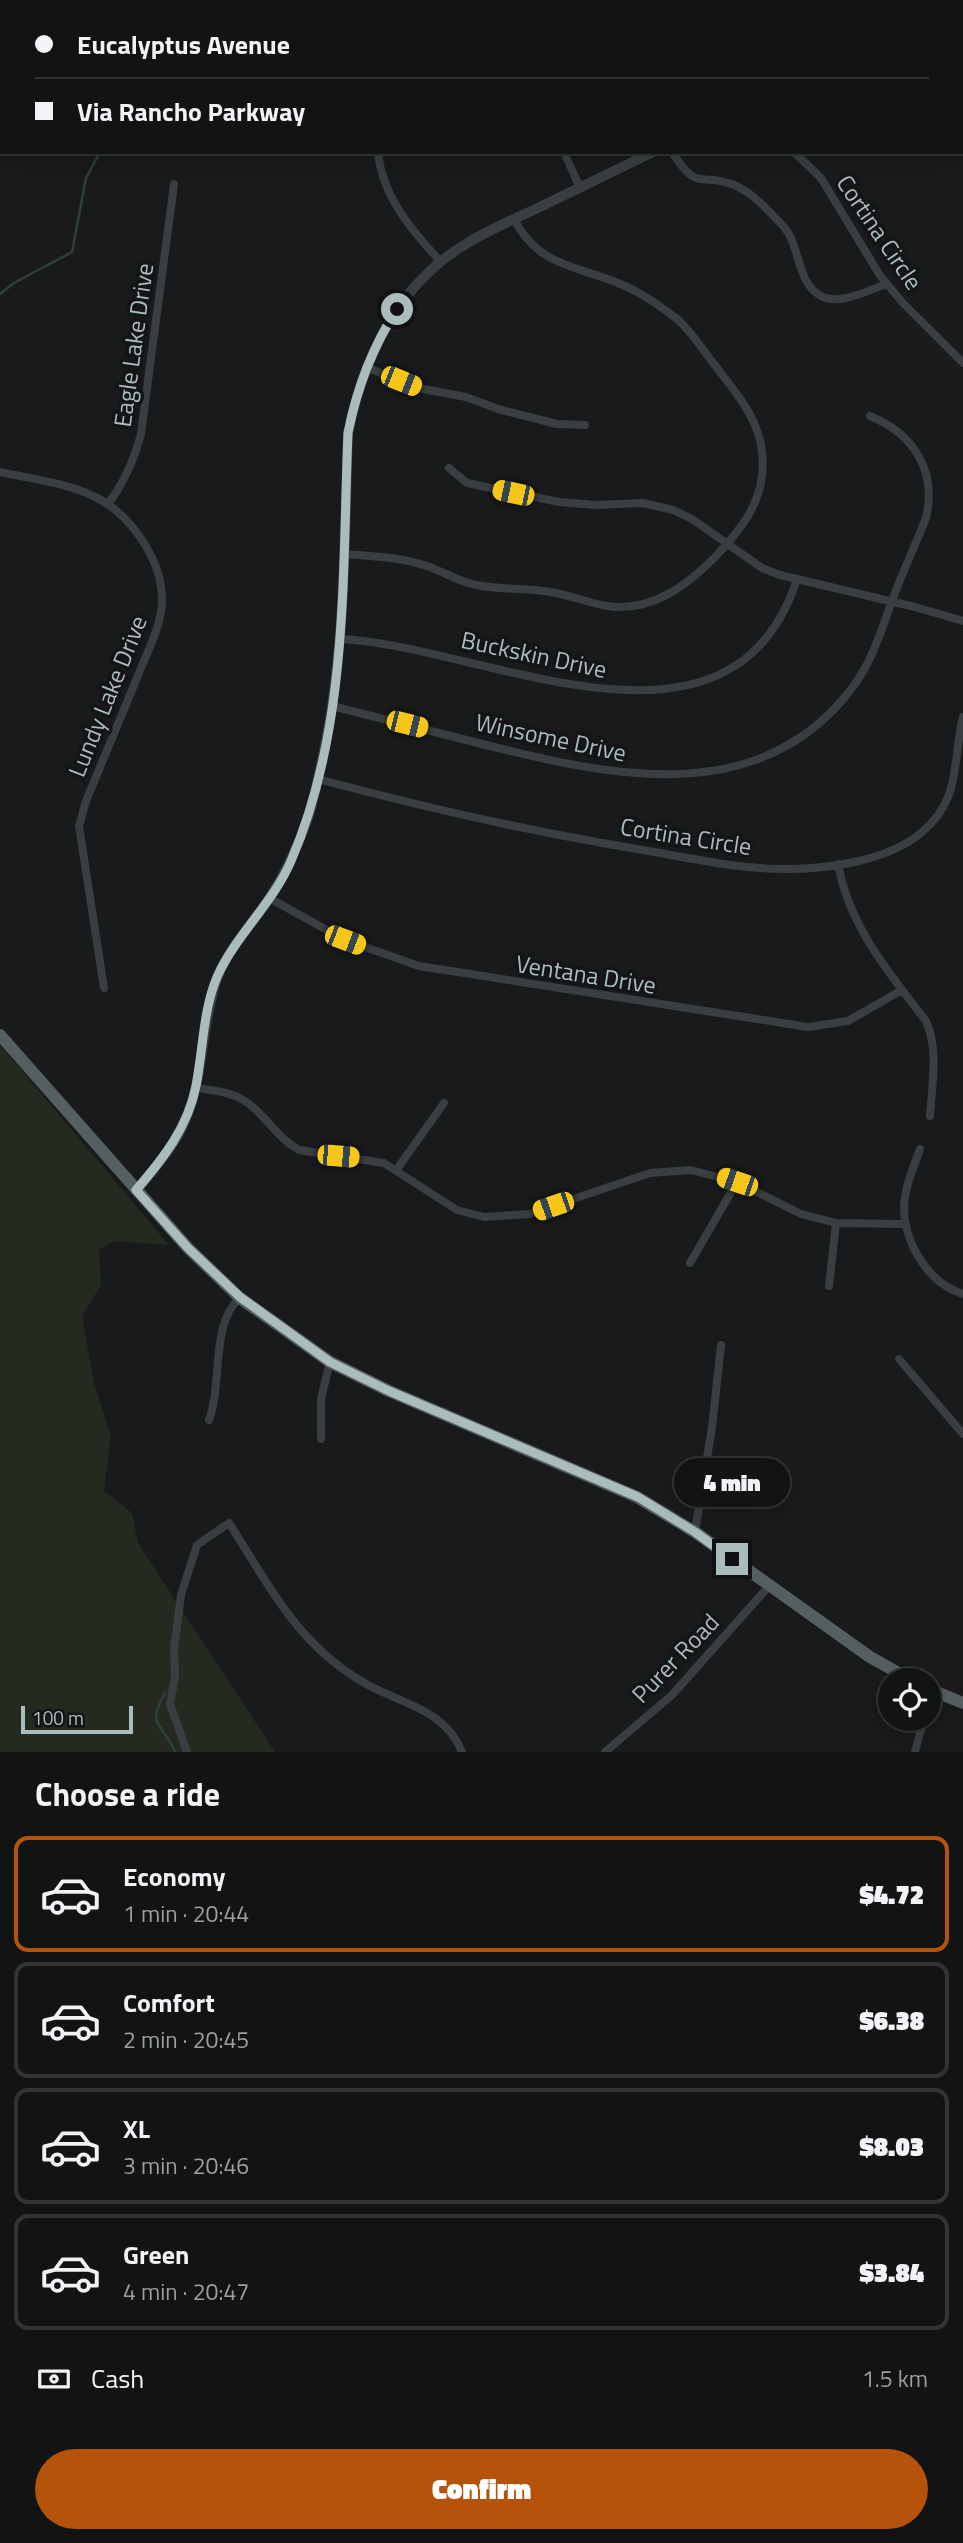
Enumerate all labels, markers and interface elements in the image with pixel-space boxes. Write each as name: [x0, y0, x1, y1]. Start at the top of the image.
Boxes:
text: Eucalyptus Avenue: [77, 25, 290, 64]
text: Via Rancho Parkway: [77, 92, 305, 131]
street label: Cortina Circle: [828, 167, 932, 297]
street label: Eagle Lake Drive: [104, 261, 162, 429]
route start: [381, 293, 413, 325]
car: [378, 363, 425, 399]
car: [491, 478, 536, 508]
street label: Lundy Lake Drive: [58, 610, 156, 782]
street label: Buckskin Drive: [458, 621, 610, 687]
street label: Winsome Drive: [472, 703, 630, 771]
car: [385, 709, 430, 739]
street label: Cortina Circle: [618, 808, 754, 864]
car: [322, 923, 369, 957]
street label: Ventana Drive: [513, 945, 659, 1003]
car: [317, 1144, 360, 1168]
car: [714, 1165, 761, 1199]
car: [530, 1189, 577, 1223]
callout: 4 min: [674, 1458, 790, 1506]
text: 4 min: [703, 1465, 761, 1500]
route end: [716, 1543, 748, 1575]
street label: Purer Road: [623, 1605, 727, 1711]
map controls: [878, 1668, 941, 1731]
button: locate: [878, 1668, 941, 1731]
scale bar: [21, 1703, 133, 1735]
text: 100 m: [32, 1703, 84, 1732]
text: Choose a ride: [35, 1770, 220, 1818]
text: Economy: [123, 1857, 225, 1896]
icon: car: [39, 1863, 102, 1926]
text: $4.72: [859, 1875, 924, 1914]
text: 1 min · 20:44: [123, 1896, 249, 1931]
text: Comfort: [123, 1983, 215, 2022]
icon: car: [39, 1989, 102, 2052]
text: $6.38: [859, 2001, 924, 2040]
text: 2 min · 20:45: [123, 2022, 249, 2057]
text: XL: [123, 2109, 150, 2148]
icon: car: [39, 2115, 102, 2178]
text: $8.03: [859, 2127, 924, 2166]
text: 3 min · 20:46: [123, 2148, 249, 2183]
text: Green: [123, 2235, 189, 2274]
icon: car: [39, 2241, 102, 2304]
text: $3.84: [859, 2253, 924, 2292]
text: 4 min · 20:47: [123, 2274, 249, 2309]
text: Cash: [91, 2359, 144, 2398]
icon: cash: [35, 2360, 73, 2398]
text: 1.5 km: [862, 2361, 928, 2396]
button: Confirm: [35, 2449, 928, 2529]

